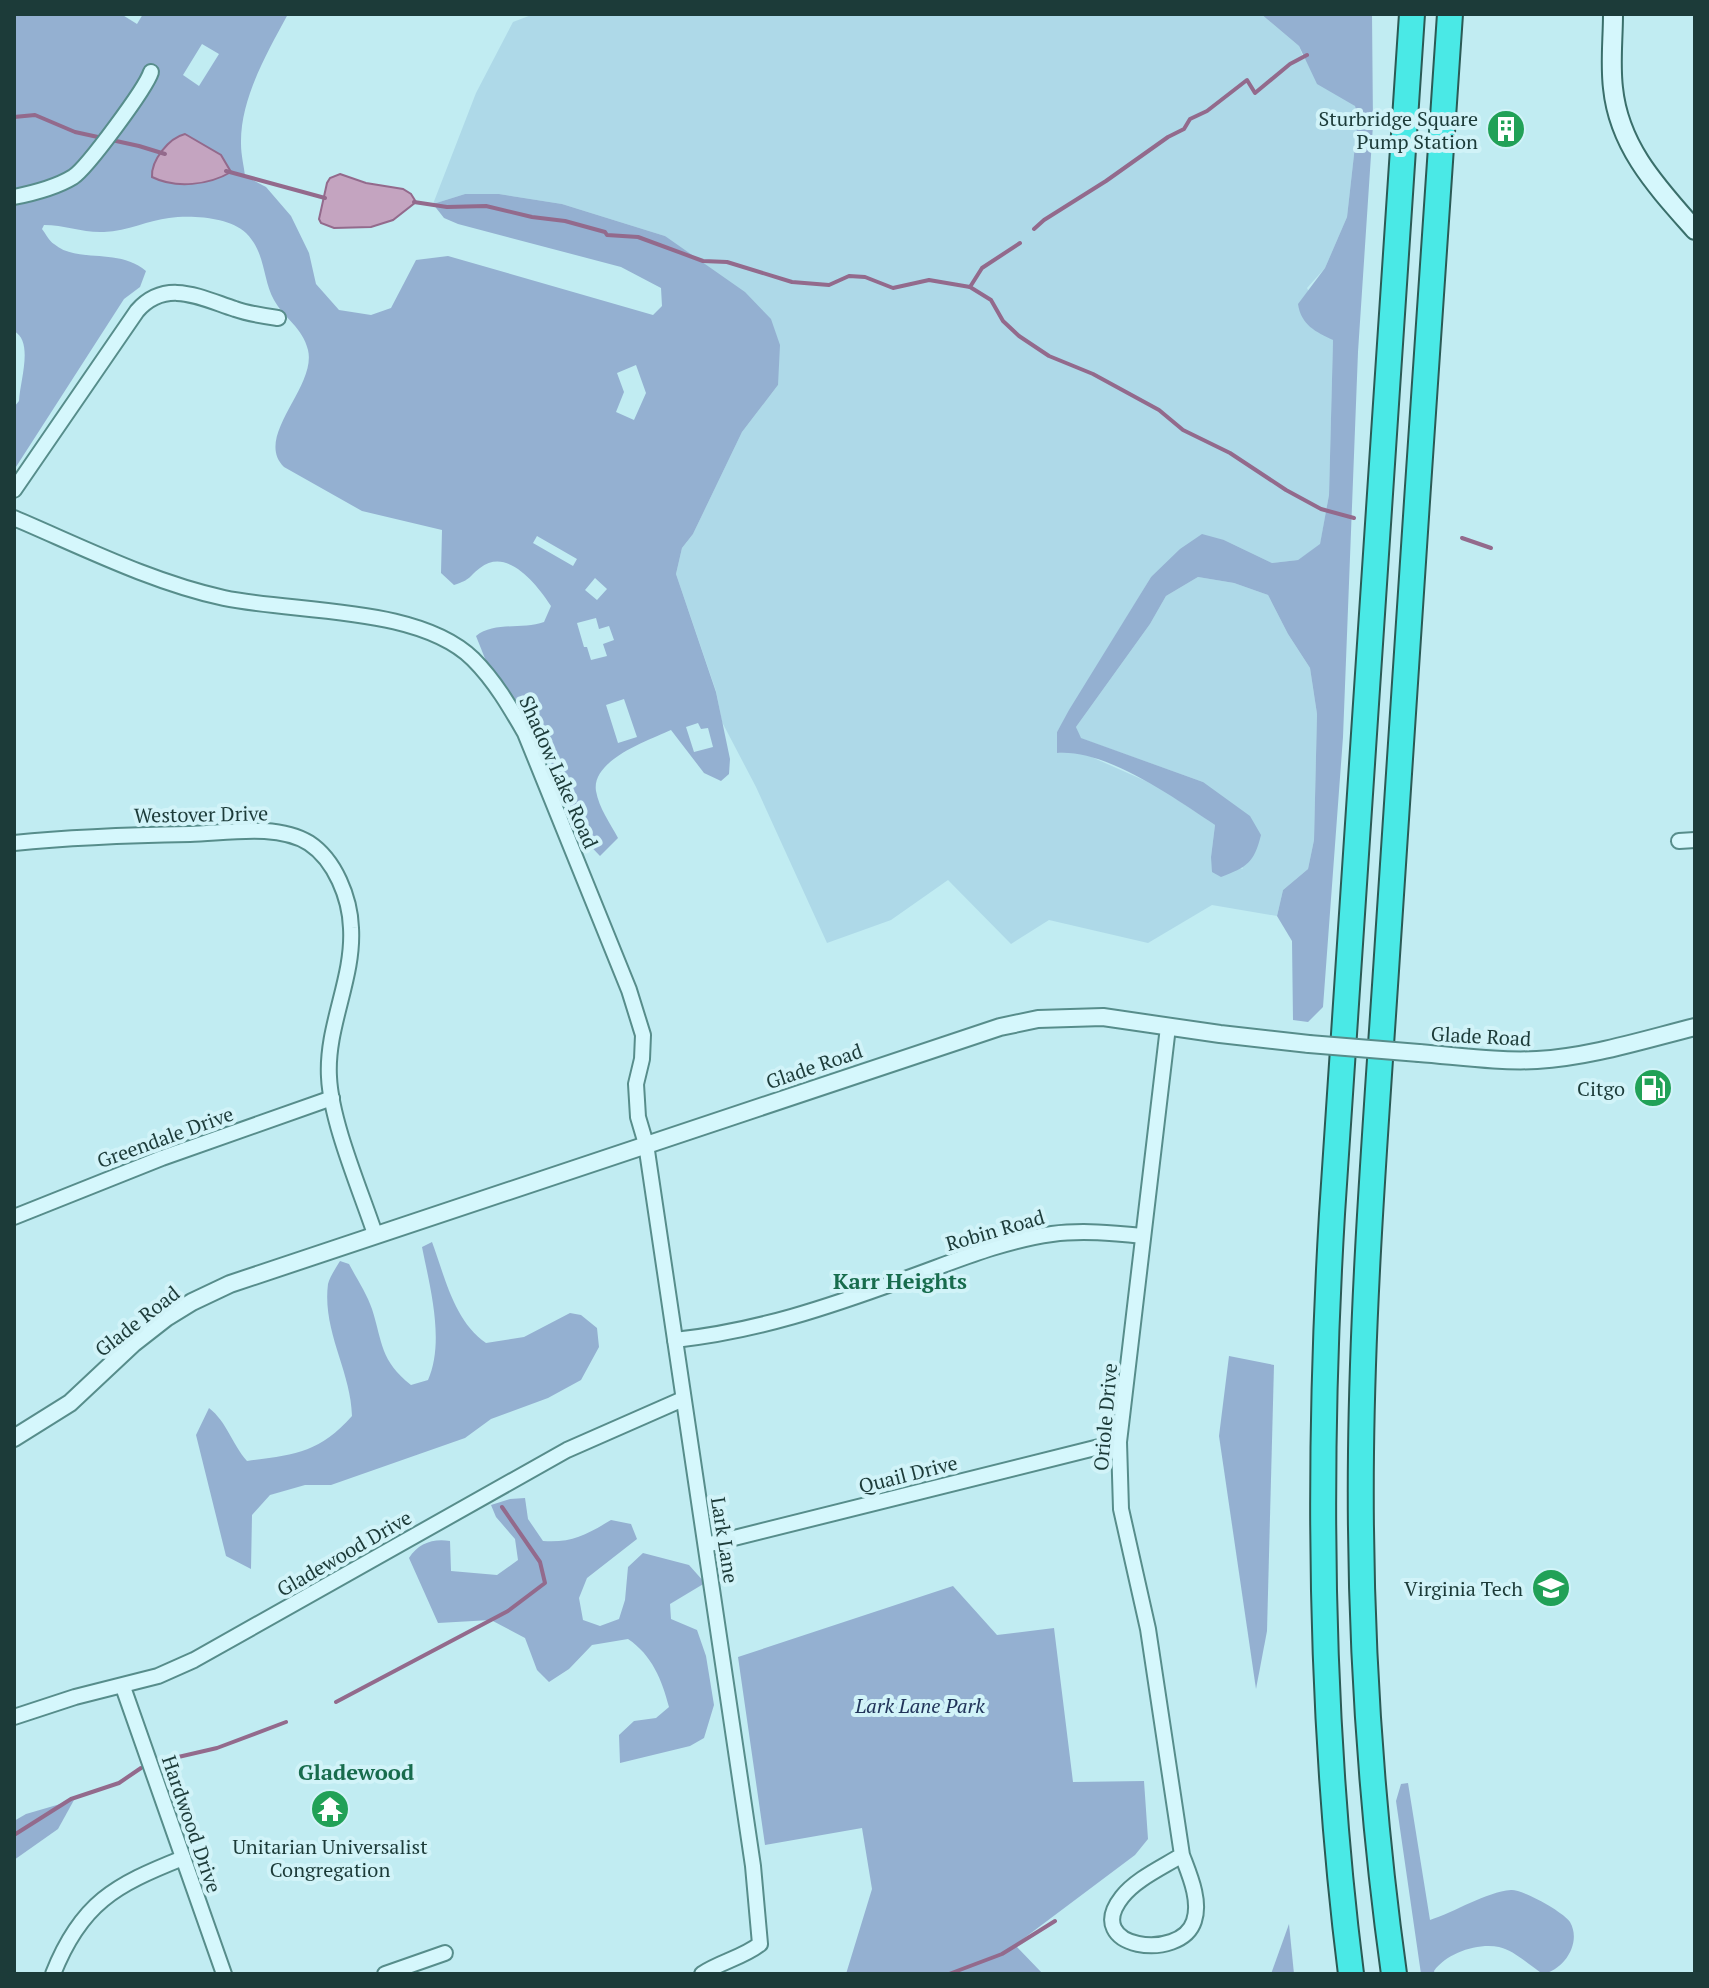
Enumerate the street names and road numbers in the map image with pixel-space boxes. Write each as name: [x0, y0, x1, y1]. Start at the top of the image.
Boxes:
street label: Shadow Lake Road: [513, 691, 605, 853]
street label: Westover Drive: [134, 799, 268, 829]
street label: Glade Road: [1430, 1020, 1532, 1052]
street label: Glade Road: [762, 1037, 866, 1095]
street label: Greendale Drive: [93, 1100, 237, 1174]
street label: Robin Road: [942, 1203, 1048, 1257]
street label: Glade Road: [89, 1279, 185, 1363]
street label: Oriole Drive: [1087, 1362, 1123, 1472]
street label: Quail Drive: [856, 1449, 960, 1499]
street label: Lark Lane: [705, 1495, 745, 1585]
street label: Gladewood Drive: [272, 1504, 416, 1602]
street label: Hardwood Drive: [156, 1752, 228, 1896]

